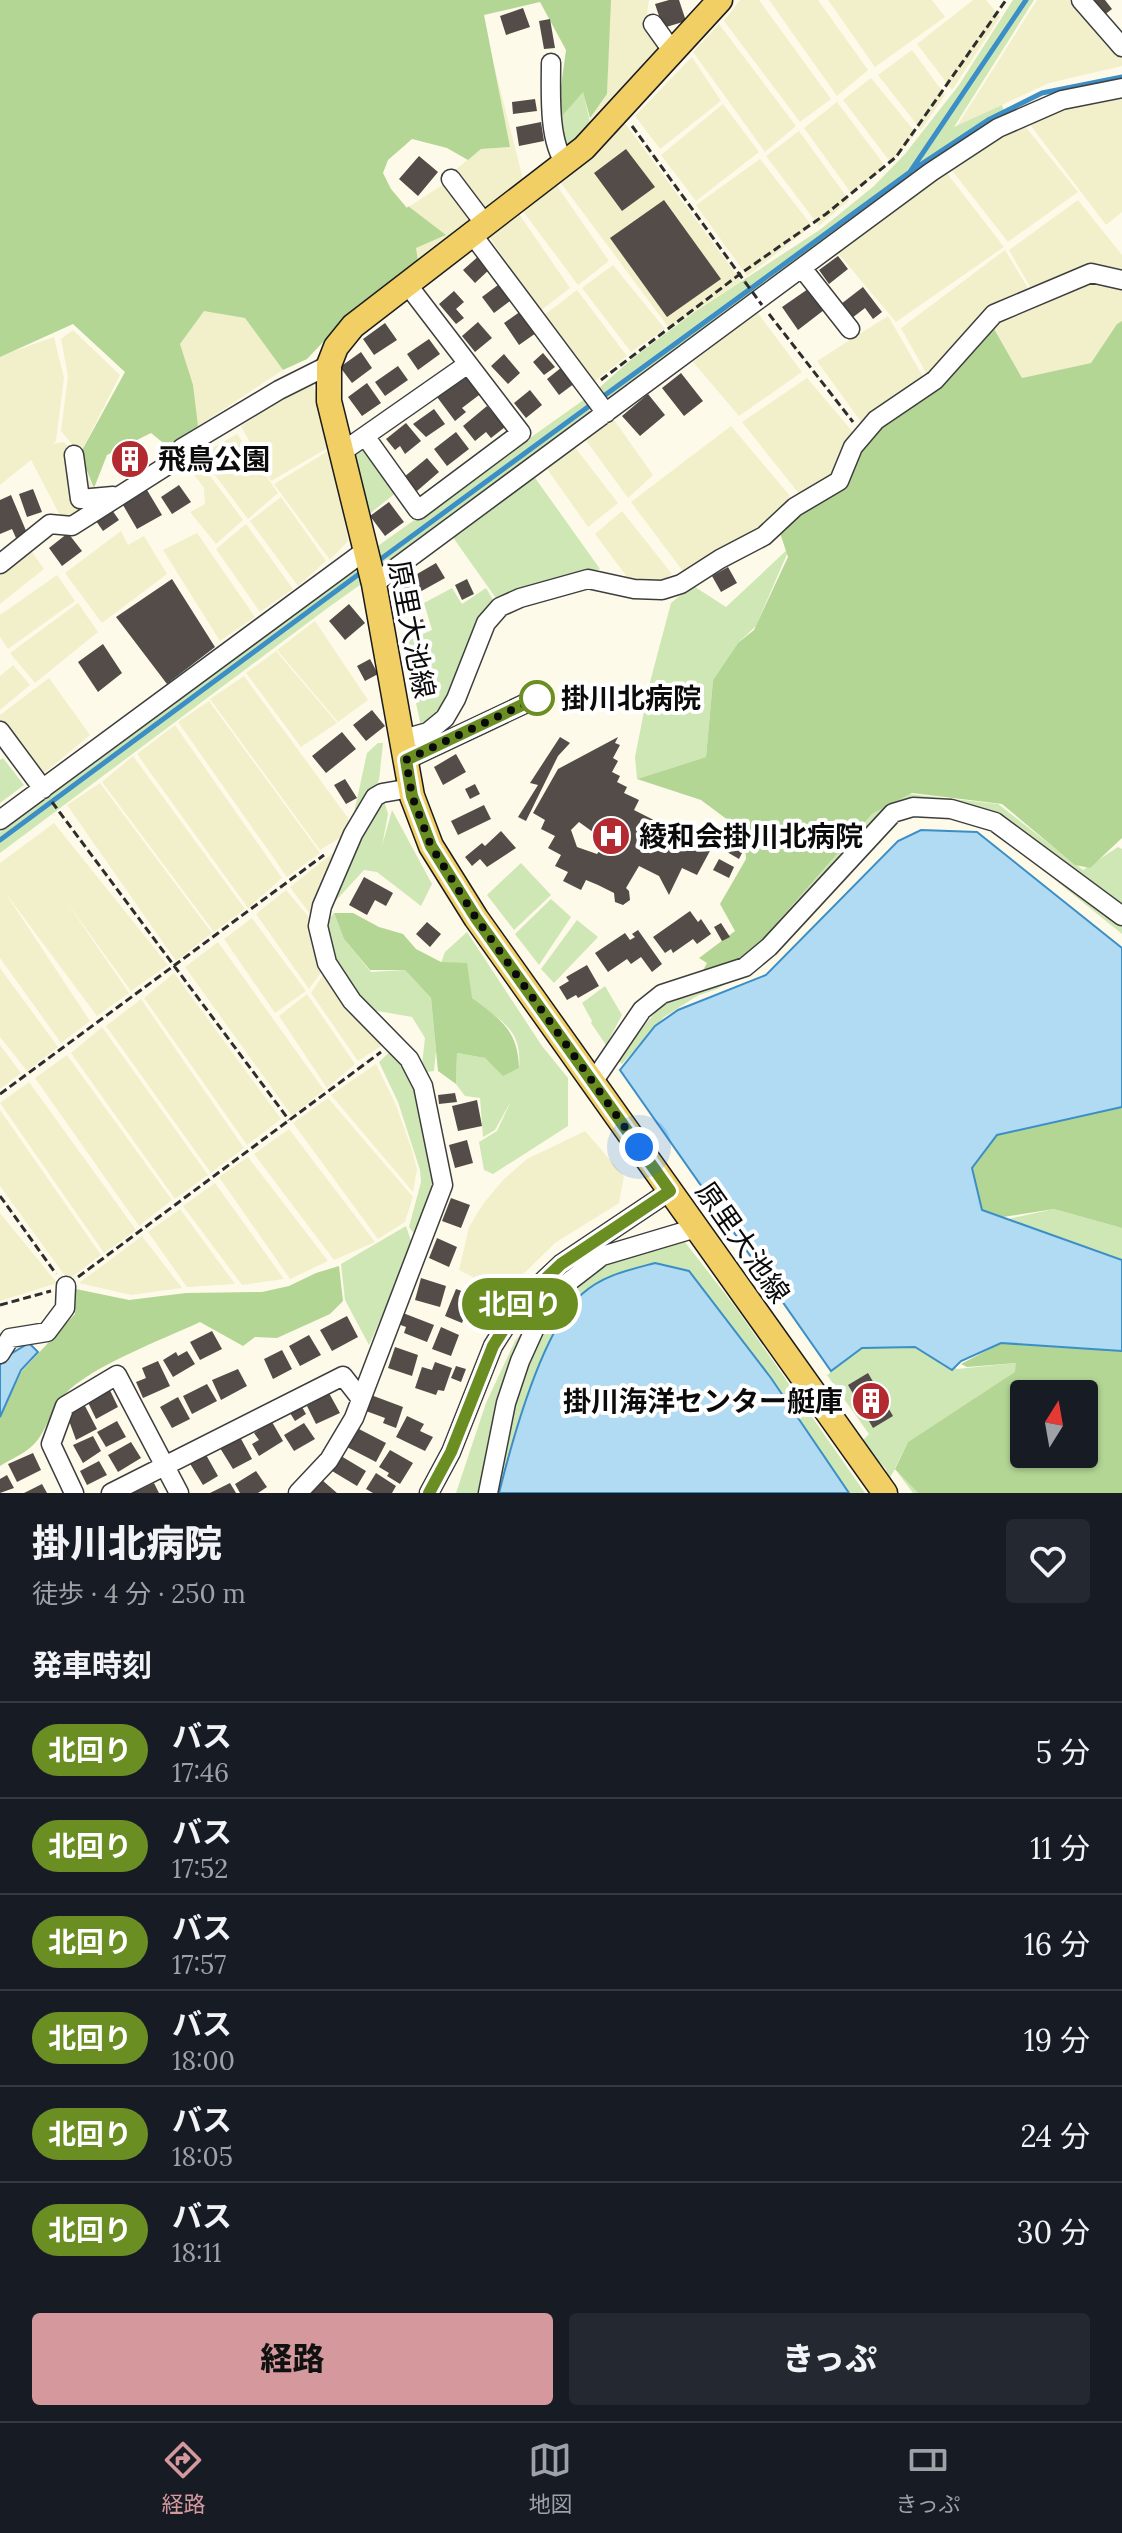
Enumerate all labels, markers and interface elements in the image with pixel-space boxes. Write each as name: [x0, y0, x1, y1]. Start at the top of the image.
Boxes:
building icon: 飛鳥公園: [109, 438, 151, 480]
place label: 飛鳥公園: [158, 441, 270, 477]
street label: 原里大池線: [381, 557, 443, 701]
place label: 掛川北病院: [561, 680, 701, 716]
marker: 掛川北病院: [520, 681, 554, 715]
hospital icon: 綾和会掛川北病院: [590, 815, 632, 857]
place label: 綾和会掛川北病院: [639, 818, 863, 854]
your location: [619, 1127, 659, 1167]
street label: 原里大池線: [688, 1174, 798, 1310]
line badge: 北回り: [474, 1278, 566, 1330]
text: 北回り: [478, 1286, 562, 1322]
building icon: 掛川海洋センター艇庫: [850, 1380, 892, 1422]
north arrow: [1010, 1380, 1098, 1468]
map controls: [1010, 1380, 1098, 1468]
place label: 掛川海洋センター艇庫: [563, 1383, 843, 1419]
text: 掛川北病院: [32, 1519, 222, 1567]
button: heart: [1006, 1519, 1090, 1603]
text: 徒歩 · 4 分 · 250 m: [32, 1577, 246, 1610]
text: 発車時刻: [32, 1646, 152, 1684]
text: バス: [172, 1717, 232, 1755]
text: 北回り: [48, 1732, 132, 1768]
text: 5 分: [1036, 1733, 1090, 1771]
text: 17:46: [172, 1756, 229, 1789]
text: バス: [172, 1813, 232, 1851]
text: 北回り: [48, 1828, 132, 1864]
text: 11 分: [1030, 1829, 1090, 1867]
text: 17:52: [172, 1852, 228, 1885]
text: バス: [172, 1909, 232, 1947]
text: 北回り: [48, 1924, 132, 1960]
text: 16 分: [1024, 1925, 1090, 1963]
text: 17:57: [172, 1948, 226, 1981]
text: バス: [172, 2005, 232, 2043]
text: 北回り: [48, 2020, 132, 2056]
text: 19 分: [1024, 2021, 1090, 2059]
text: 18:00: [172, 2044, 235, 2077]
text: バス: [172, 2101, 232, 2139]
text: 北回り: [48, 2116, 132, 2152]
text: 24 分: [1020, 2117, 1090, 2155]
text: 18:05: [172, 2140, 233, 2173]
text: バス: [172, 2197, 232, 2235]
text: 北回り: [48, 2212, 132, 2248]
text: 30 分: [1017, 2213, 1090, 2251]
text: 18:11: [172, 2236, 222, 2269]
button: 経路: [32, 2313, 553, 2405]
button: きっぷ: [569, 2313, 1090, 2405]
tab: 経路: [161, 2438, 205, 2518]
tab: 地図: [528, 2438, 572, 2518]
tab: きっぷ: [895, 2438, 961, 2518]

